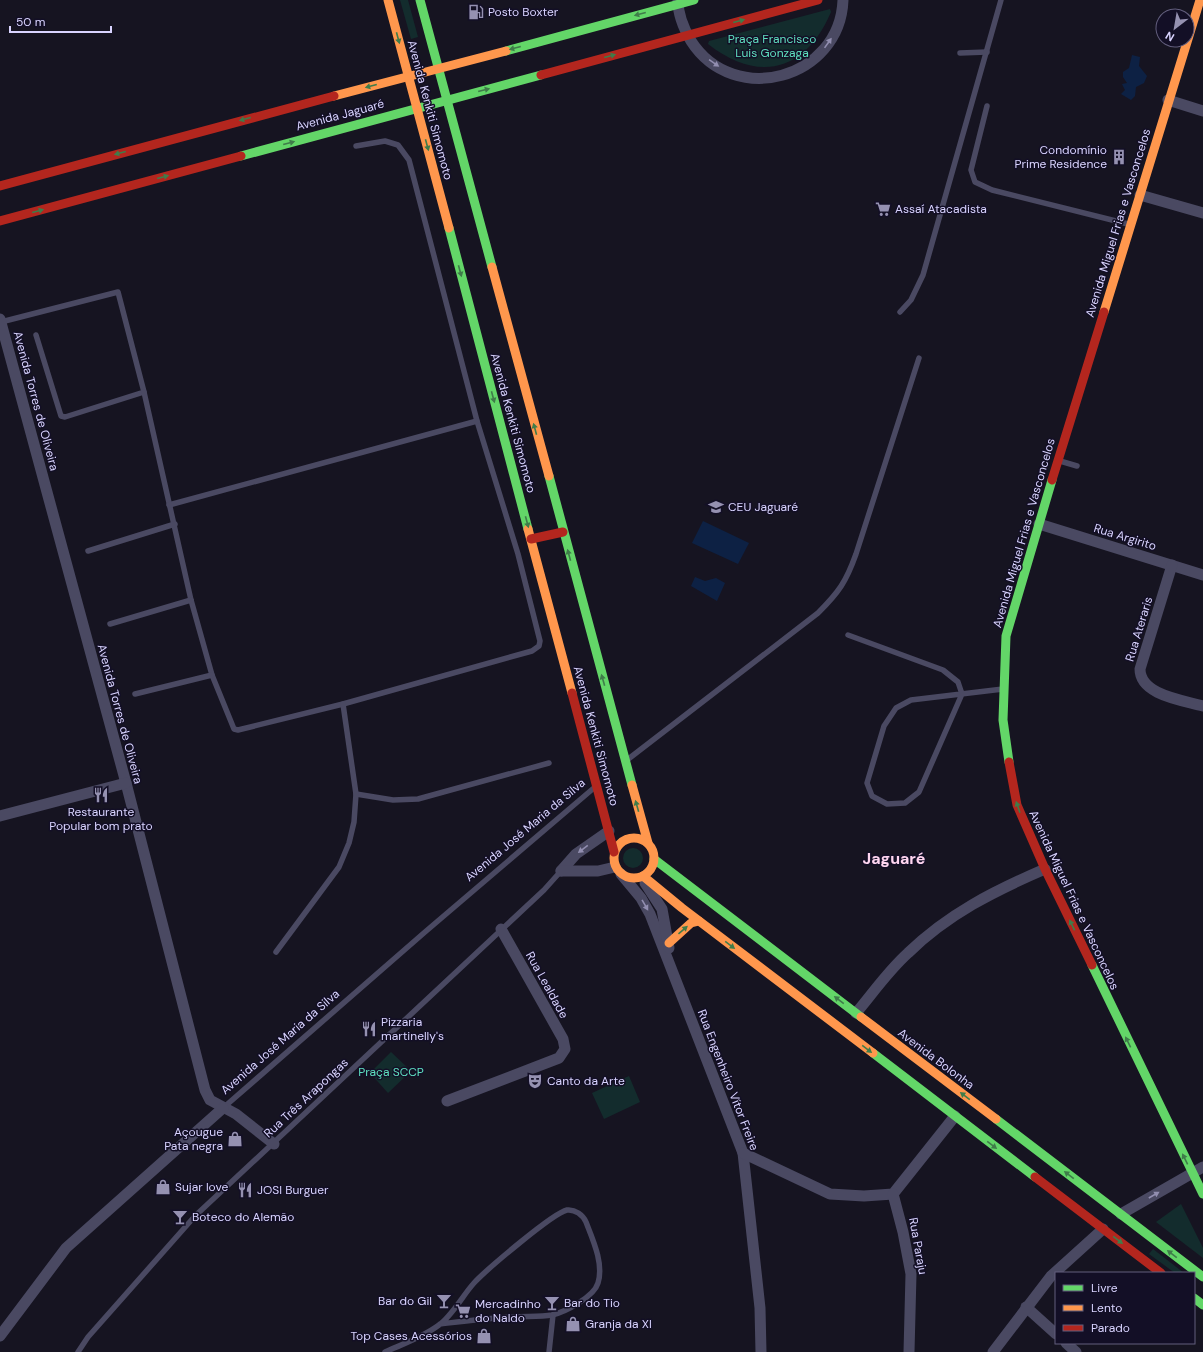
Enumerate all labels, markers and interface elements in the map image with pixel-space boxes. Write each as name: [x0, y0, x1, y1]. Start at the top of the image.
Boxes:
fuel station icon: Posto Boxter: [467, 3, 485, 21]
place label: Posto Boxter: [488, 4, 559, 20]
scale bar: [10, 8, 111, 34]
north arrow: [1155, 8, 1195, 48]
one-way arrow: [634, 12, 646, 18]
text: 50 m: [16, 14, 45, 30]
one-way arrow: [733, 18, 745, 24]
text: N: [1163, 29, 1177, 45]
one-way arrow: [396, 31, 402, 44]
park label: Praça Francisco Luis Gonzaga: [728, 31, 816, 61]
street label: Avenida Kenkiti Simomoto: [404, 38, 456, 182]
one-way arrow: [824, 38, 833, 49]
one-way arrow: [508, 45, 520, 51]
one-way arrow: [603, 53, 616, 59]
one-way arrow: [708, 59, 719, 67]
one-way arrow: [365, 83, 377, 89]
one-way arrow: [478, 87, 490, 93]
street label: Avenida Jaguaré: [294, 95, 386, 134]
one-way arrow: [239, 117, 252, 123]
street label: Avenida Miguel Frias e Vasconcelos: [1082, 127, 1154, 319]
one-way arrow: [282, 139, 295, 145]
one-way arrow: [424, 140, 430, 152]
place label: Condomínio Prime Residence: [1015, 142, 1107, 172]
building icon: Condomínio Prime Residence: [1110, 148, 1128, 166]
one-way arrow: [114, 150, 126, 156]
one-way arrow: [157, 174, 169, 180]
supermarket icon: Assaí Atacadista: [874, 200, 892, 218]
place label: Assaí Atacadista: [895, 201, 987, 217]
one-way arrow: [32, 208, 44, 214]
one-way arrow: [457, 265, 463, 277]
street label: Avenida Torres de Oliveira: [10, 330, 62, 472]
street label: Avenida Kenkiti Simomoto: [487, 351, 539, 495]
one-way arrow: [491, 390, 497, 403]
one-way arrow: [532, 423, 538, 435]
street label: Avenida Miguel Frias e Vasconcelos: [989, 436, 1059, 630]
school or university icon: CEU Jaguaré: [707, 498, 725, 516]
place label: CEU Jaguaré: [728, 499, 798, 515]
one-way arrow: [524, 516, 530, 529]
street label: Rua Argirito: [1092, 520, 1158, 554]
one-way arrow: [566, 549, 572, 561]
street label: Rua Ateraris: [1122, 595, 1156, 663]
street label: Avenida Torres de Oliveira: [94, 643, 146, 785]
street label: Avenida Kenkiti Simomoto: [570, 664, 622, 808]
one-way arrow: [600, 674, 606, 686]
street label: Avenida José Maria da Silva: [462, 775, 588, 885]
restaurant icon: Restaurante Popular bom prato: [92, 786, 110, 804]
one-way arrow: [634, 800, 640, 812]
one-way arrow: [1015, 800, 1021, 812]
place label: Restaurante Popular bom prato: [49, 804, 153, 834]
street label: Avenida Miguel Frias e Vasconcelos: [1025, 808, 1123, 992]
one-way arrow: [578, 845, 589, 853]
district label: Jaguaré: [863, 848, 925, 869]
one-way arrow: [642, 899, 649, 911]
one-way arrow: [1069, 919, 1075, 931]
one-way arrow: [678, 926, 687, 935]
one-way arrow: [725, 940, 735, 948]
street label: Rua Lealdade: [522, 949, 572, 1021]
street label: Avenida José Maria da Silva: [217, 986, 343, 1098]
one-way arrow: [834, 996, 845, 1005]
street label: Rua Engenheiro Vítor Freire: [694, 1007, 762, 1153]
place label: Pizzaria martinelly's: [381, 1014, 444, 1044]
restaurant icon: Pizzaria martinelly's: [360, 1020, 378, 1038]
street label: Avenida Bolonha: [895, 1025, 977, 1093]
one-way arrow: [1125, 1036, 1132, 1048]
one-way arrow: [861, 1045, 872, 1053]
street label: Rua Três Arapongas: [260, 1055, 352, 1141]
park label: Praça SCCP: [358, 1064, 424, 1080]
theatre icon: Canto da Arte: [526, 1072, 544, 1090]
place label: Canto da Arte: [547, 1073, 625, 1089]
one-way arrow: [960, 1092, 971, 1100]
place label: Açougue Pata negra: [164, 1124, 223, 1154]
shop icon: Açougue Pata negra: [226, 1130, 244, 1148]
one-way arrow: [987, 1140, 998, 1149]
one-way arrow: [1182, 1153, 1188, 1165]
one-way arrow: [1063, 1171, 1074, 1179]
shop icon: Sujar love: [154, 1178, 172, 1196]
place label: Sujar love: [175, 1179, 228, 1195]
restaurant icon: JOSI Burguer: [236, 1181, 254, 1199]
place label: JOSI Burguer: [257, 1182, 329, 1198]
one-way arrow: [1148, 1191, 1160, 1198]
bar icon: Boteco do Alemão: [171, 1208, 189, 1226]
place label: Boteco do Alemão: [192, 1209, 294, 1225]
street label: Rua Paraju: [905, 1216, 931, 1276]
one-way arrow: [1113, 1236, 1124, 1245]
one-way arrow: [1167, 1250, 1177, 1258]
legend: [1055, 1272, 1195, 1344]
text: Livre: [1091, 1280, 1118, 1296]
bar icon: Bar do Gil: [435, 1292, 453, 1310]
place label: Bar do Gil: [378, 1293, 432, 1309]
bar icon: Bar do Tio: [543, 1294, 561, 1312]
place label: Bar do Tio: [564, 1295, 620, 1311]
place label: Mercadinho do Naldo: [475, 1296, 541, 1326]
text: Lento: [1091, 1300, 1122, 1316]
supermarket icon: Mercadinho do Naldo: [454, 1302, 472, 1320]
shop icon: Granja da XI: [564, 1315, 582, 1333]
place label: Granja da XI: [585, 1316, 652, 1332]
text: Parado: [1091, 1320, 1130, 1336]
shop icon: Top Cases Acessórios: [475, 1327, 493, 1345]
place label: Top Cases Acessórios: [350, 1328, 472, 1344]

